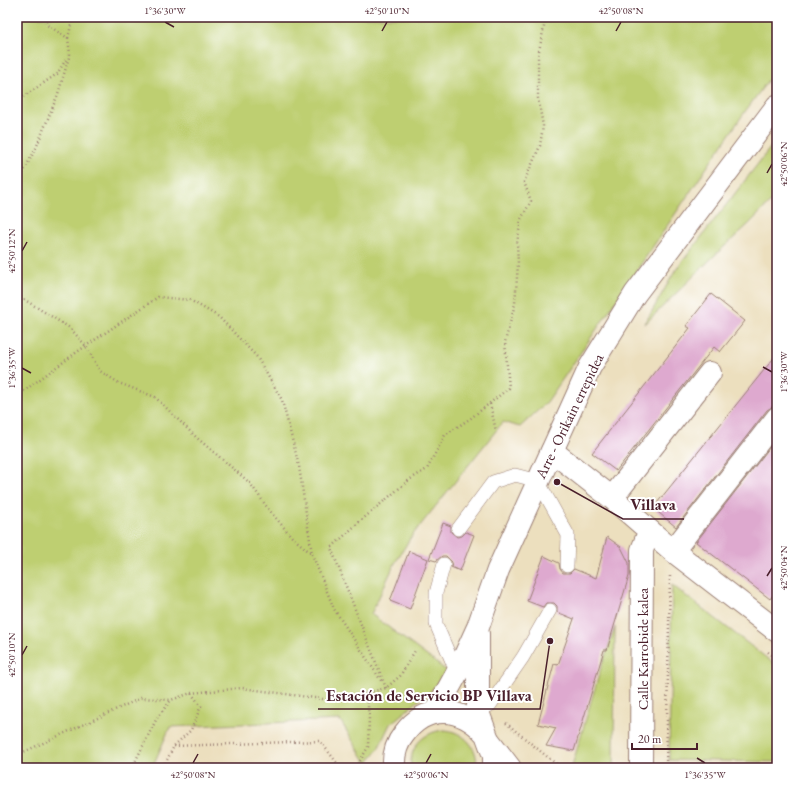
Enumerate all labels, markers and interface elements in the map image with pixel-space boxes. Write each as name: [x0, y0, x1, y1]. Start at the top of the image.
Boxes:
text: 1°36'30"W: [144, 4, 187, 17]
text: 42°50'10"N: [365, 4, 410, 17]
text: 42°50'08"N: [599, 4, 644, 17]
text: 42°50'06"N: [777, 141, 790, 186]
text: 42°50'12"N: [5, 228, 18, 273]
text: 1°36'35"W: [5, 346, 18, 389]
street label: Arre - Orikain errepidea: [530, 350, 608, 483]
text: 1°36'30"W: [777, 350, 790, 393]
callout: Villava: [623, 491, 684, 519]
text: Villava: [630, 494, 677, 515]
text: 42°50'04"N: [777, 545, 790, 590]
street label: Calle Karrobide kalea: [633, 588, 652, 710]
text: 42°50'10"N: [5, 632, 18, 677]
callout: Estación de Servicio BP Villava: [318, 681, 540, 709]
text: Estación de Servicio BP Villava: [326, 685, 533, 706]
scale bar: [632, 725, 697, 751]
text: 20 m: [638, 731, 662, 747]
text: 42°50'08"N: [171, 768, 216, 781]
text: 42°50'06"N: [404, 768, 449, 781]
text: 1°36'35"W: [684, 768, 727, 781]

